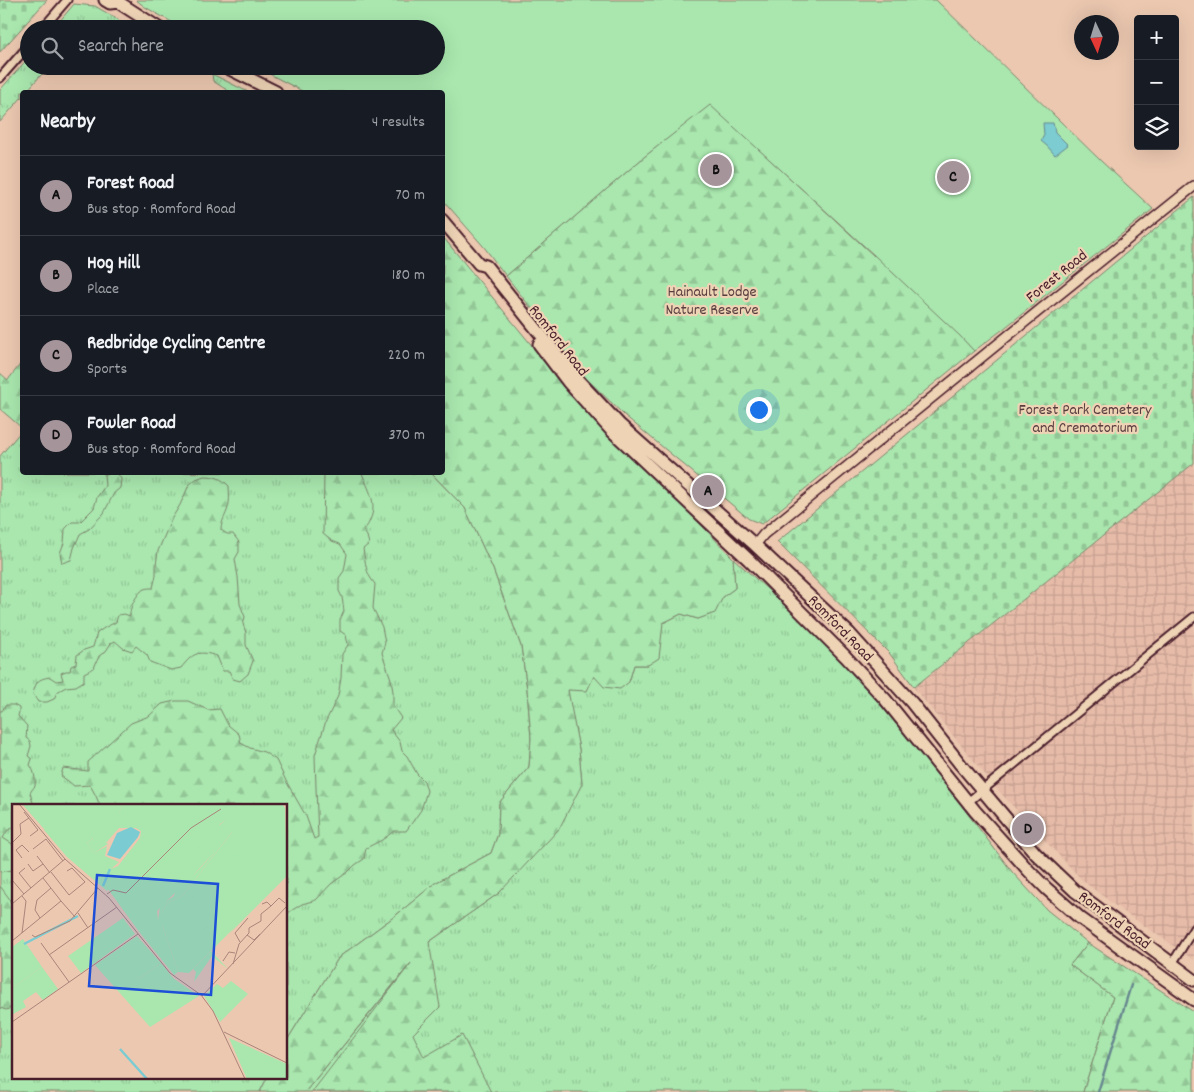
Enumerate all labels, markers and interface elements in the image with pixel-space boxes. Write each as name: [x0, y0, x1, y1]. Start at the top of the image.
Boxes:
north arrow: [1074, 15, 1119, 60]
map controls: [1134, 15, 1179, 150]
button: +: [1134, 15, 1179, 60]
search box: [20, 20, 445, 75]
icon: search: [38, 34, 66, 62]
text: Search here: [78, 34, 164, 61]
button: −: [1134, 60, 1179, 105]
button: layers: [1134, 105, 1179, 150]
text: Nearby: [40, 108, 95, 138]
text: 4 results: [372, 111, 425, 134]
pin: B: [700, 151, 732, 189]
pin: C: [937, 158, 969, 196]
text: Forest Road: [87, 171, 174, 198]
text: A: [52, 184, 60, 207]
text: 70 m: [395, 184, 425, 207]
text: Bus stop · Romford Road: [87, 198, 236, 221]
street label: Forest Road: [1021, 245, 1093, 309]
text: Hog Hill: [87, 251, 140, 278]
text: B: [52, 264, 60, 287]
text: 180 m: [392, 264, 425, 287]
text: Place: [87, 278, 119, 301]
park label: Hainault Lodge Nature Reserve: [665, 281, 759, 322]
street label: Romford Road: [523, 300, 593, 382]
text: Redbridge Cycling Centre: [87, 331, 265, 358]
text: C: [52, 344, 60, 367]
text: 220 m: [388, 344, 425, 367]
text: Sports: [87, 358, 127, 381]
your location: [746, 397, 772, 423]
park label: Forest Park Cemetery and Crematorium: [1019, 399, 1152, 440]
text: Fowler Road: [87, 411, 176, 438]
text: D: [52, 424, 60, 447]
text: 370 m: [388, 424, 425, 447]
text: Bus stop · Romford Road: [87, 438, 236, 461]
pin: A: [692, 472, 724, 510]
street label: Romford Road: [802, 590, 878, 668]
inset map: [12, 804, 288, 1080]
pin: D: [1012, 810, 1044, 848]
street label: Romford Road: [1073, 886, 1155, 956]

